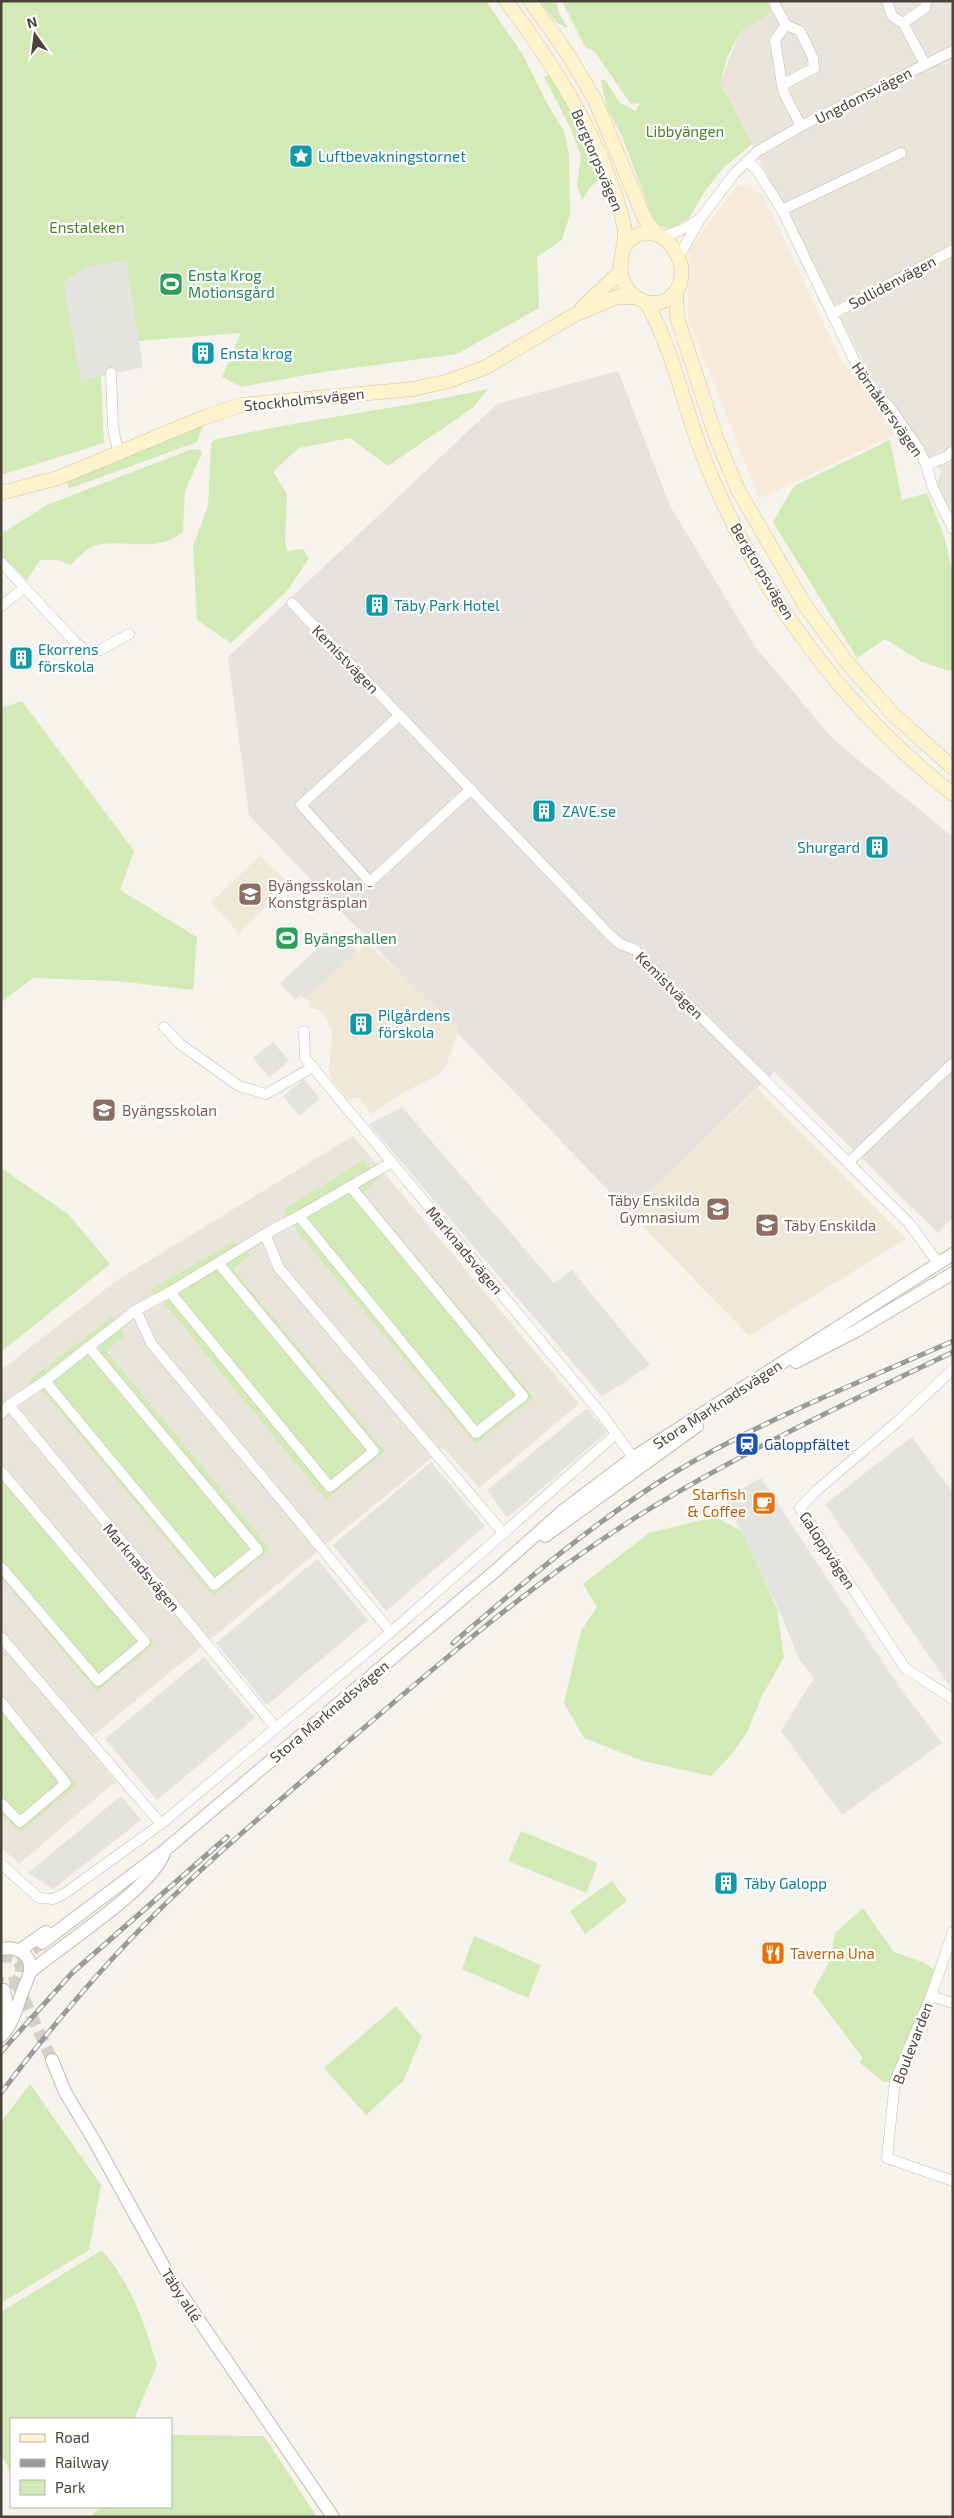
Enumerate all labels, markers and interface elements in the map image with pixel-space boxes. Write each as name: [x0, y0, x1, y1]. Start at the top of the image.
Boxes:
north arrow: [10, 10, 60, 60]
text: N: [25, 12, 39, 31]
street label: Ungdomsvägen: [812, 63, 914, 127]
street label: Bergtorpsvägen: [568, 106, 628, 214]
park label: Libbyängen: [646, 122, 724, 140]
place icon: Luftbevakningstornet: [288, 143, 314, 169]
place label: Luftbevakningstornet: [318, 147, 466, 165]
park label: Enstaleken: [49, 218, 125, 236]
street label: Sollidenvägen: [845, 251, 939, 313]
place label: Ensta Krog Motionsgård: [188, 266, 275, 301]
sports icon: Ensta Krog Motionsgård: [158, 271, 184, 297]
building icon: Ensta krog: [190, 340, 216, 366]
place label: Ensta krog: [220, 344, 293, 362]
street label: Hörnåkersvägen: [849, 358, 927, 460]
street label: Stockholmsvägen: [243, 384, 365, 414]
street label: Bergtorpsvägen: [727, 519, 799, 623]
building icon: Täby Park Hotel: [364, 592, 390, 618]
place label: Täby Park Hotel: [394, 596, 500, 614]
street label: Kemistvägen: [309, 621, 383, 697]
place label: Ekorrens förskola: [38, 640, 99, 675]
building icon: Ekorrens förskola: [8, 645, 34, 671]
building icon: ZAVE.se: [531, 798, 557, 824]
place label: ZAVE.se: [562, 802, 616, 820]
building icon: Shurgard: [864, 834, 890, 860]
place label: Shurgard: [797, 838, 860, 856]
place label: Byängsskolan - Konstgräsplan: [268, 876, 373, 911]
school or university icon: Byängsskolan - Konstgräsplan: [237, 881, 263, 907]
sports icon: Byängshallen: [274, 925, 300, 951]
place label: Byängshallen: [304, 929, 397, 947]
street label: Kemistvägen: [632, 947, 708, 1023]
place label: Pilgårdens förskola: [378, 1006, 450, 1041]
building icon: Pilgårdens förskola: [348, 1011, 374, 1037]
school or university icon: Byängsskolan: [91, 1097, 117, 1123]
place label: Byängsskolan: [122, 1101, 217, 1119]
place label: Täby Enskilda Gymnasium: [608, 1191, 700, 1226]
school or university icon: Täby Enskilda Gymnasium: [705, 1196, 731, 1222]
street label: Marknadsvägen: [423, 1202, 507, 1298]
school or university icon: Täby Enskilda: [754, 1212, 780, 1238]
place label: Täby Enskilda: [784, 1216, 876, 1234]
street label: Stora Marknadsvägen: [649, 1356, 785, 1452]
station icon: Galoppfältet: [734, 1431, 760, 1457]
place label: Galoppfältet: [764, 1435, 850, 1453]
place label: Starfish & Coffee: [687, 1485, 746, 1520]
cafe icon: Starfish & Coffee: [751, 1490, 777, 1516]
street label: Galoppvägen: [796, 1508, 860, 1592]
street label: Marknadsvägen: [100, 1519, 184, 1615]
street label: Stora Marknadsvägen: [266, 1656, 392, 1766]
building icon: Täby Galopp: [713, 1870, 739, 1896]
place label: Täby Galopp: [744, 1874, 827, 1892]
restaurant icon: Taverna Una: [760, 1940, 786, 1966]
place label: Taverna Una: [790, 1944, 875, 1962]
street label: Boulevarden: [888, 2000, 936, 2086]
street label: Täby allé: [158, 2265, 206, 2325]
legend: [10, 2418, 172, 2508]
text: Road: [55, 2428, 90, 2446]
text: Railway: [55, 2453, 109, 2471]
text: Park: [55, 2478, 86, 2496]

